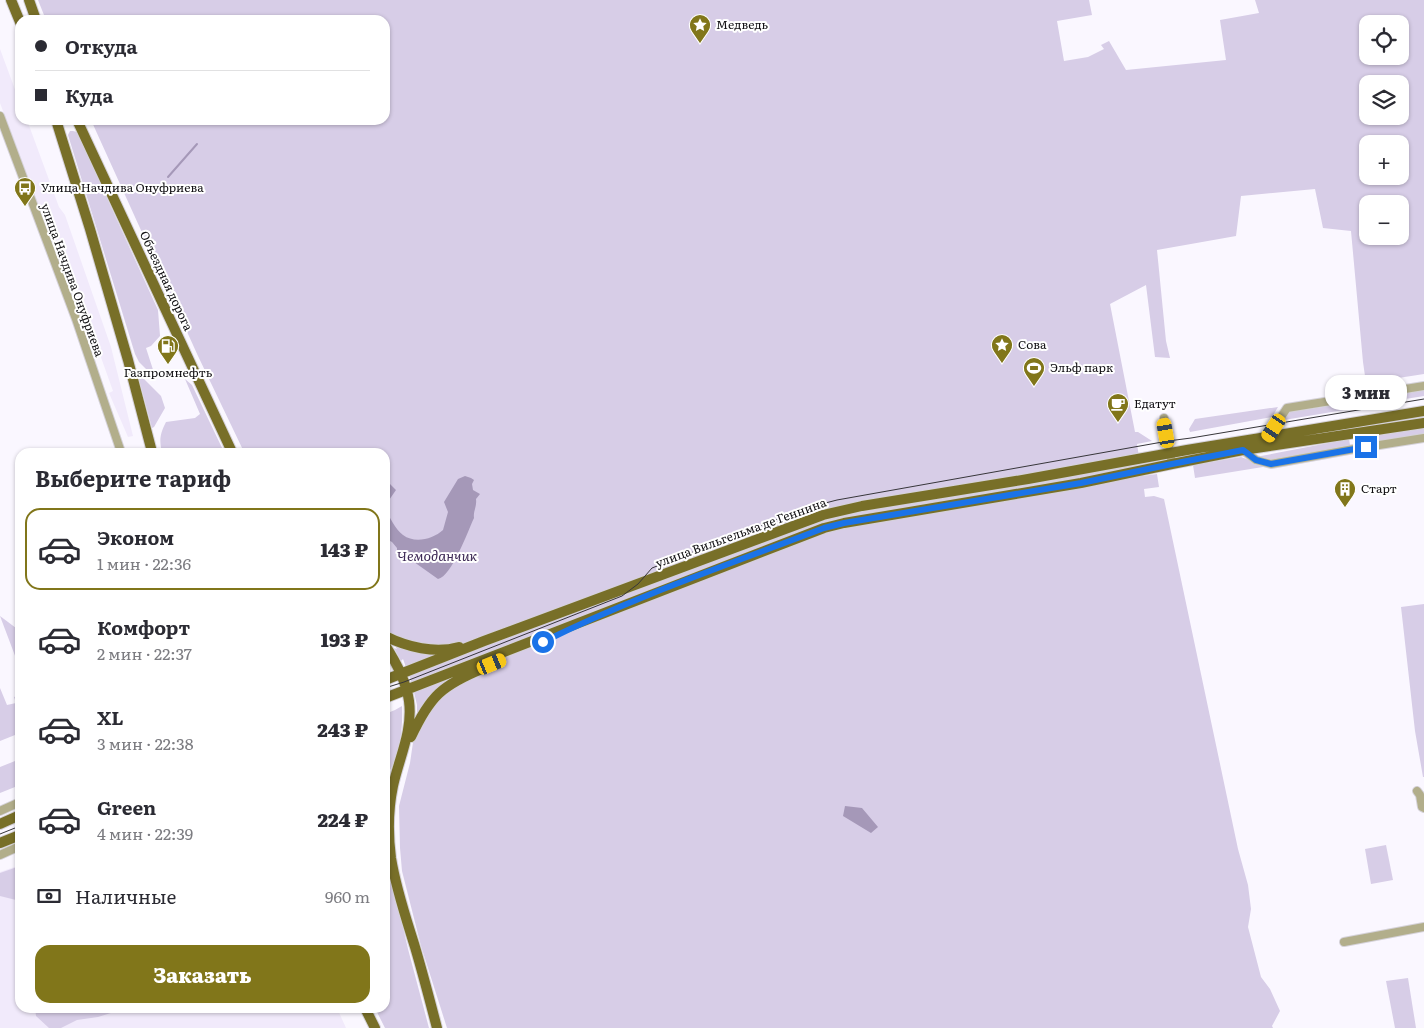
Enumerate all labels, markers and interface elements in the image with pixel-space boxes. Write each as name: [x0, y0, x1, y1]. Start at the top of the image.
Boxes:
place icon: Медведь: [688, 13, 712, 44]
place label: Медведь: [716, 15, 769, 33]
map controls: [1359, 15, 1409, 245]
button: locate: [1359, 15, 1409, 65]
text: Откуда: [65, 32, 138, 60]
button: layers: [1359, 75, 1409, 125]
text: Куда: [65, 81, 113, 109]
button: +: [1359, 135, 1409, 185]
bus stop icon: Улица Начдива Онуфриева: [13, 176, 37, 207]
place label: Улица Начдива Онуфриева: [41, 178, 204, 196]
button: −: [1359, 195, 1409, 245]
street label: улица Начдива Онуфриева: [37, 200, 109, 359]
street label: Объездная дорога: [136, 228, 198, 334]
place icon: Сова: [990, 333, 1014, 364]
fuel station icon: Газпромнефть: [156, 334, 180, 365]
place label: Сова: [1018, 335, 1047, 353]
sports icon: Эльф парк: [1022, 356, 1046, 387]
place label: Эльф парк: [1050, 358, 1113, 376]
place label: Газпромнефть: [124, 363, 213, 381]
callout: 3 мин: [1325, 374, 1407, 410]
text: 3 мин: [1342, 380, 1390, 404]
cafe icon: Едатут: [1106, 392, 1130, 423]
place label: Едатут: [1134, 394, 1176, 412]
car: [1259, 411, 1288, 445]
car: [1156, 417, 1175, 449]
route end: [1355, 436, 1377, 458]
text: Выберите тариф: [35, 461, 231, 494]
building icon: Старт: [1333, 477, 1357, 508]
place label: Старт: [1361, 479, 1397, 497]
street label: улица Вильгельма де Геннина: [653, 492, 829, 571]
text: Эконом: [97, 523, 174, 551]
icon: car: [37, 527, 82, 572]
text: 143 ₽: [321, 535, 368, 563]
water label: Чемоданчик: [397, 545, 478, 565]
text: 1 мин · 22:36: [97, 551, 191, 575]
text: Комфорт: [97, 613, 190, 641]
icon: car: [37, 617, 82, 662]
text: 193 ₽: [321, 625, 368, 653]
route start: [532, 631, 554, 653]
text: 2 мин · 22:37: [97, 641, 192, 665]
car: [475, 651, 508, 677]
text: XL: [97, 703, 124, 731]
icon: car: [37, 707, 82, 752]
text: 243 ₽: [317, 715, 368, 743]
text: 3 мин · 22:38: [97, 731, 194, 755]
text: Green: [97, 793, 156, 821]
icon: car: [37, 797, 82, 842]
text: 224 ₽: [318, 805, 368, 833]
text: 4 мин · 22:39: [97, 821, 193, 845]
icon: cash: [35, 882, 63, 910]
text: Наличные: [75, 882, 176, 910]
text: 960 m: [325, 884, 370, 908]
button: Заказать: [35, 945, 370, 1003]

